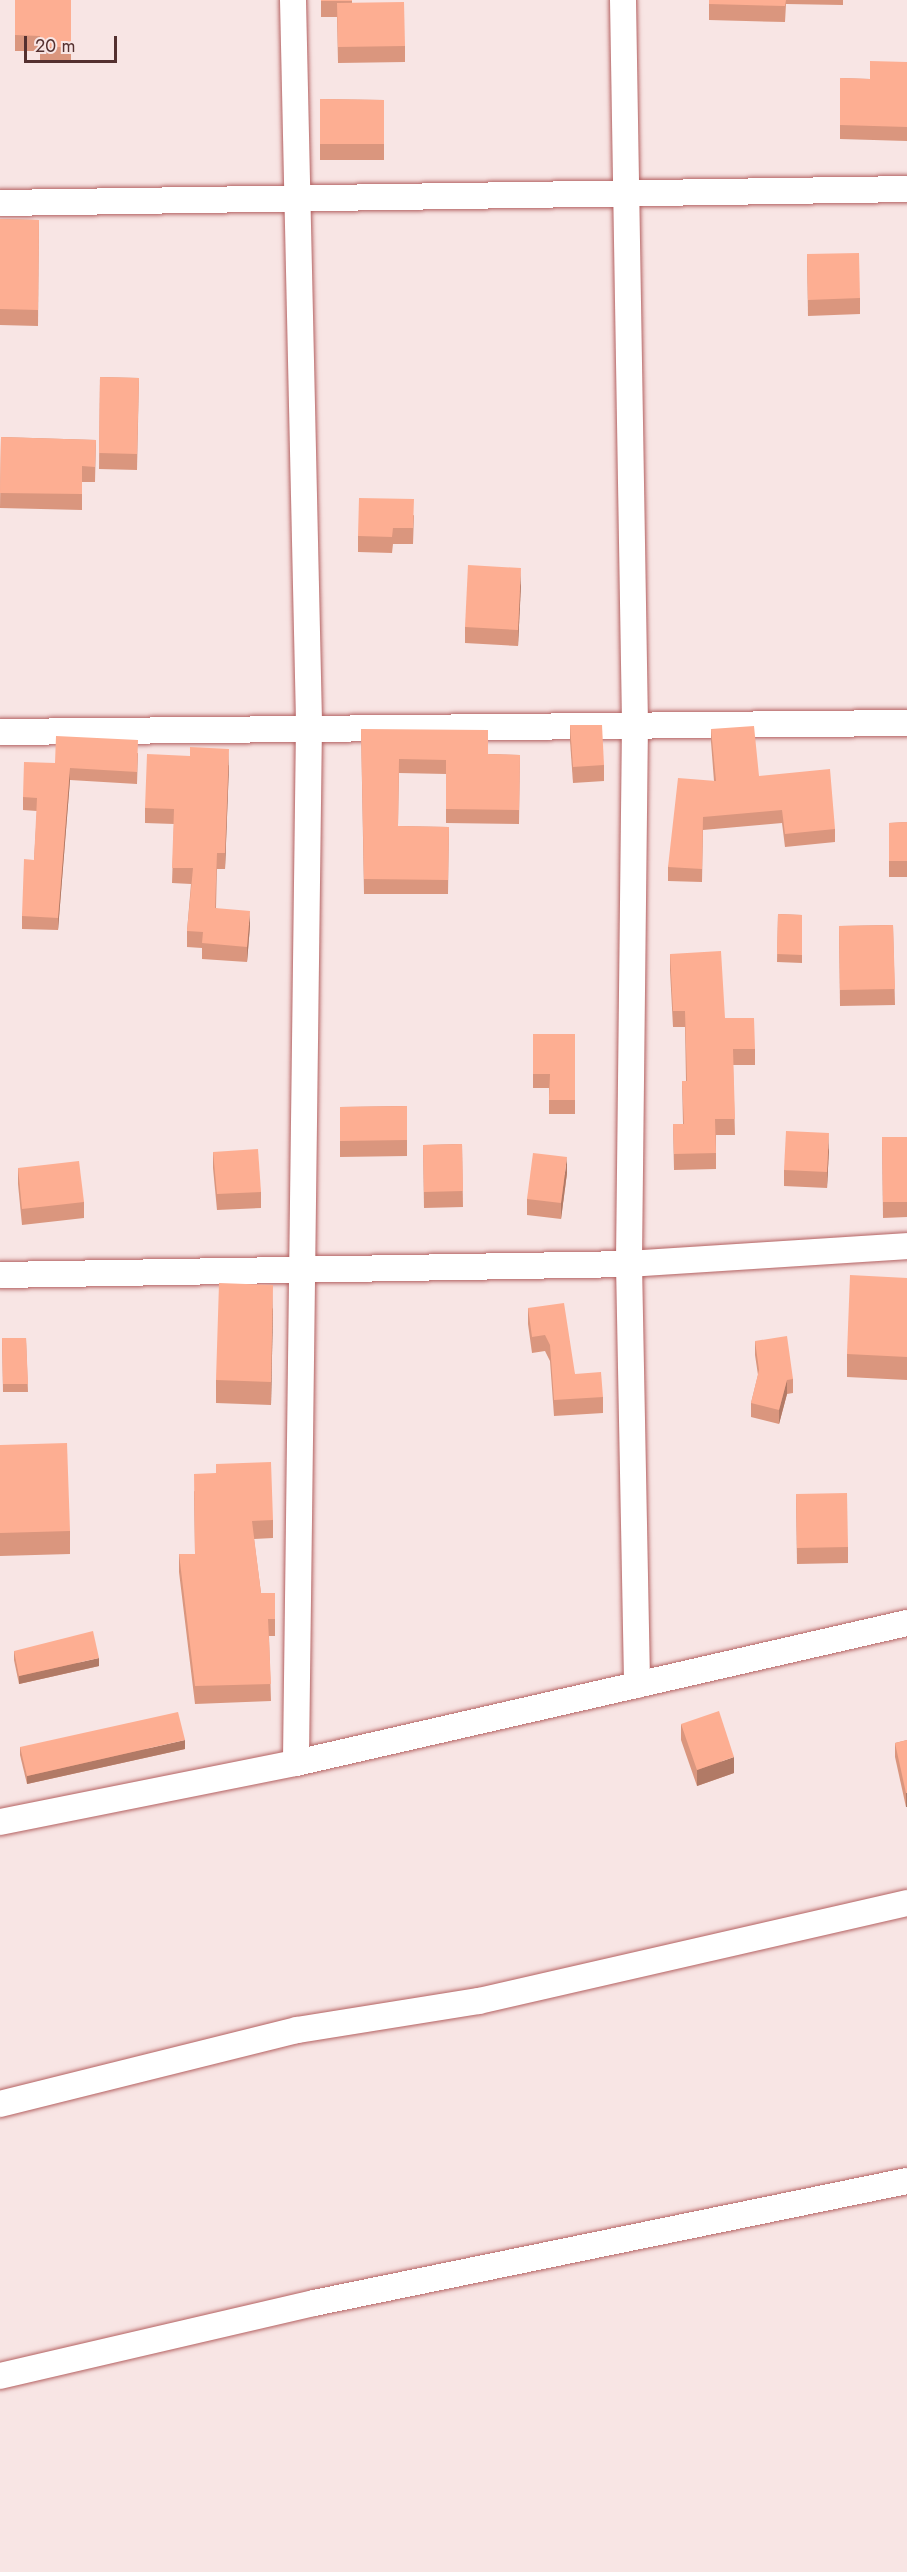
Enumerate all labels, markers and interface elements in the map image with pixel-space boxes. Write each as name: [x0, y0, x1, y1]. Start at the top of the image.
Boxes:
scale bar: [27, 24, 120, 62]
text: 20 m: [35, 33, 75, 59]

